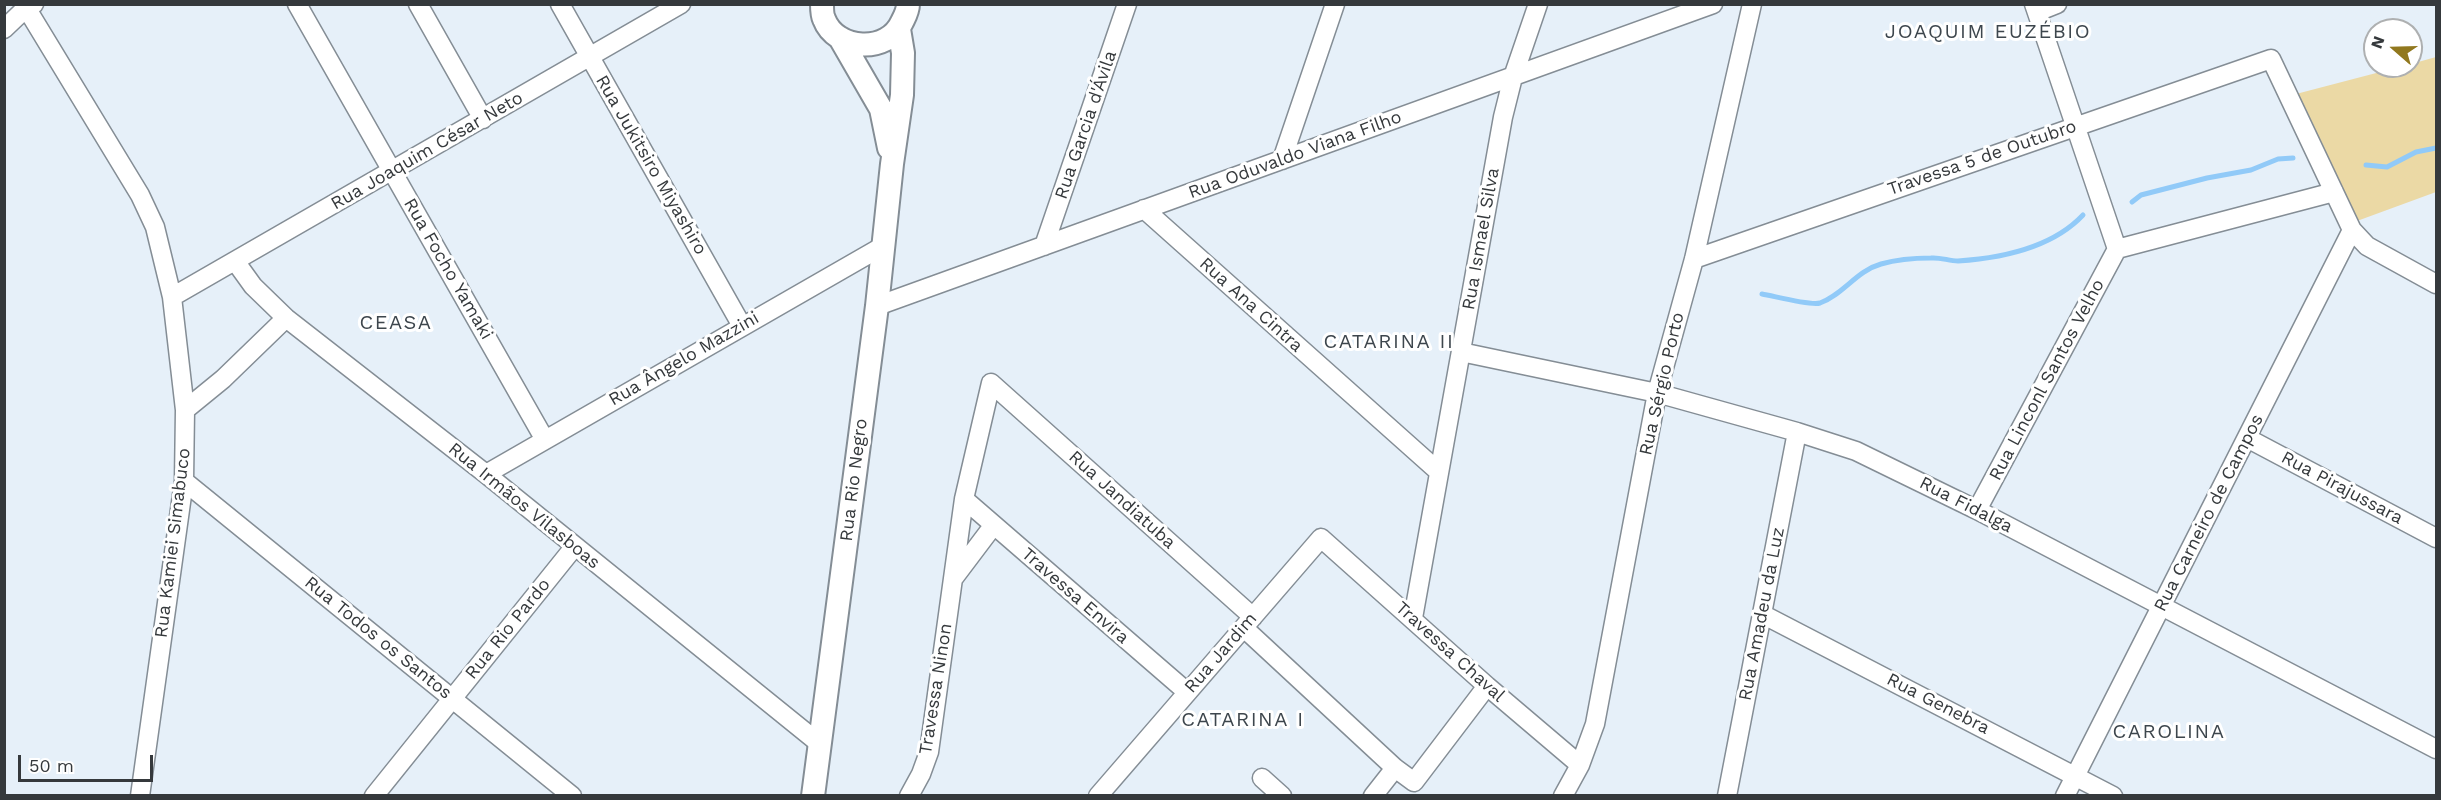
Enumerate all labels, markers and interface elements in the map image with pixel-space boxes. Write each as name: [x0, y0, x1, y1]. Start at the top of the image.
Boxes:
north arrow: [2363, 18, 2423, 78]
district label: JOAQUIM EUZÉBIO: [1885, 20, 2091, 44]
text: N: [2367, 34, 2388, 51]
street label: Rua Garcia d'Ávila: [1050, 48, 1122, 202]
street label: Rua Jukitsiro Miyashiro: [591, 71, 711, 259]
street label: Rua Joaquim César Neto: [327, 87, 527, 215]
street label: Rua Oduvaldo Viana Filho: [1185, 106, 1405, 204]
street label: Travessa 5 de Outubro: [1885, 115, 2079, 201]
street label: Rua Ismael Silva: [1458, 166, 1504, 312]
street label: Rua Focho Yamaki: [399, 195, 497, 343]
street label: Rua Ana Cintra: [1195, 253, 1307, 357]
street label: Rua Linconl Santos Velho: [1985, 276, 2109, 484]
street label: Rua Ângelo Mazzini: [605, 307, 763, 411]
street label: Rua Sérgio Porto: [1635, 310, 1689, 458]
district label: CEASA: [360, 311, 432, 335]
district label: CATARINA II: [1324, 330, 1454, 354]
street label: Rua Carneiro de Campos: [2150, 411, 2268, 615]
street label: Rua Rio Negro: [836, 417, 872, 543]
street label: Rua Irmãos Vilasboas: [444, 438, 604, 574]
street label: Rua Jandiatuba: [1064, 446, 1180, 554]
street label: Rua Kamiei Simabuco: [151, 447, 195, 639]
street label: Rua Pirajussara: [2278, 447, 2406, 529]
street label: Rua Fidalga: [1916, 472, 2016, 538]
street label: Rua Amadeu da Luz: [1735, 525, 1789, 703]
street label: Travessa Envira: [1017, 543, 1133, 649]
street label: Rua Todos os Santos: [300, 572, 456, 704]
street label: Rua Rio Pardo: [461, 574, 555, 684]
street label: Travessa Chaval: [1391, 597, 1509, 707]
street label: Rua Jardim: [1180, 608, 1262, 698]
street label: Travessa Ninon: [915, 622, 957, 756]
street label: Rua Genebra: [1883, 669, 1993, 739]
district label: CATARINA I: [1181, 708, 1305, 732]
district label: CAROLINA: [2113, 720, 2225, 744]
scale bar: [21, 743, 156, 781]
text: 50 m: [29, 755, 74, 776]

